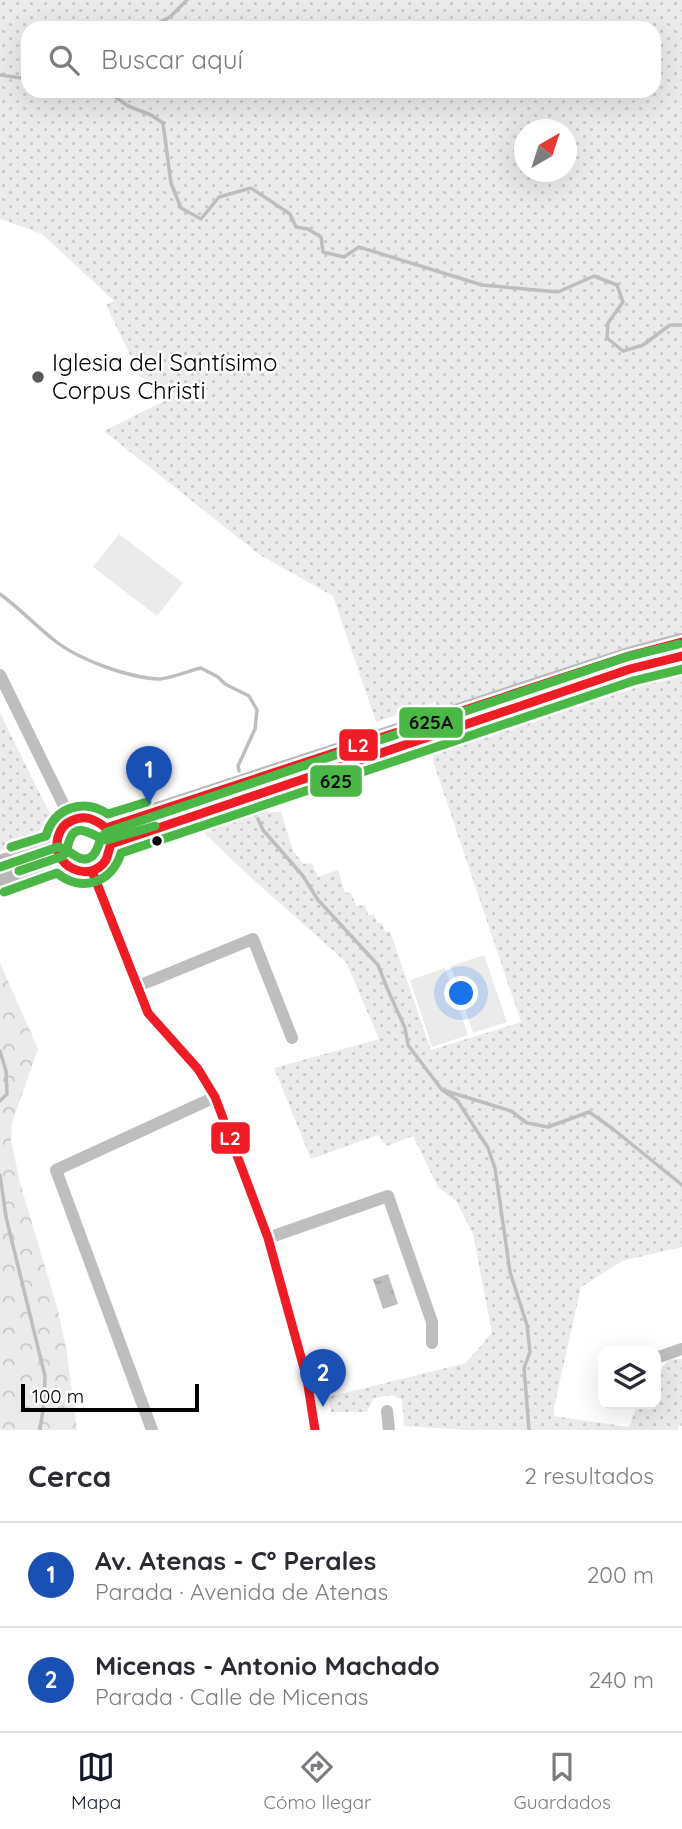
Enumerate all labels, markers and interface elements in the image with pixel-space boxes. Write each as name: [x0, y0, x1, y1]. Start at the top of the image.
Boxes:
search box: [21, 21, 661, 98]
icon: search: [45, 41, 83, 79]
text: Buscar aquí: [101, 43, 243, 76]
north arrow: [514, 119, 577, 182]
place label: Iglesia del Santísimo Corpus Christi: [52, 347, 277, 405]
marker: Iglesia del Santísimo Corpus Christi: [30, 369, 46, 385]
line badge: 625A: [398, 706, 464, 739]
text: 625A: [409, 710, 453, 734]
line badge: L2: [338, 728, 379, 762]
text: L2: [347, 733, 369, 757]
pin: 1: [126, 746, 172, 804]
line badge: 625: [309, 764, 363, 798]
text: 625: [320, 769, 352, 793]
unlabelled marker: [150, 834, 164, 848]
your location: [444, 976, 478, 1010]
line badge: L2: [210, 1121, 251, 1155]
text: L2: [219, 1126, 241, 1150]
map controls: [598, 1346, 661, 1409]
button: layers: [598, 1346, 661, 1409]
pin: 2: [300, 1349, 346, 1407]
scale bar: [21, 1381, 200, 1413]
text: 100 m: [32, 1384, 84, 1408]
text: Cerca: [28, 1457, 111, 1495]
text: 2 resultados: [524, 1461, 654, 1490]
text: Av. Atenas - Cº Perales: [95, 1544, 376, 1577]
text: 1: [47, 1560, 55, 1589]
text: 200 m: [587, 1560, 654, 1589]
text: Parada · Avenida de Atenas: [95, 1577, 388, 1606]
text: Micenas - Antonio Machado: [95, 1649, 440, 1682]
text: 2: [44, 1665, 58, 1694]
text: 240 m: [589, 1665, 654, 1694]
text: Parada · Calle de Micenas: [95, 1682, 369, 1711]
tab: Mapa: [71, 1748, 121, 1814]
tab: Cómo llegar: [264, 1748, 371, 1814]
tab: Guardados: [514, 1748, 611, 1814]

